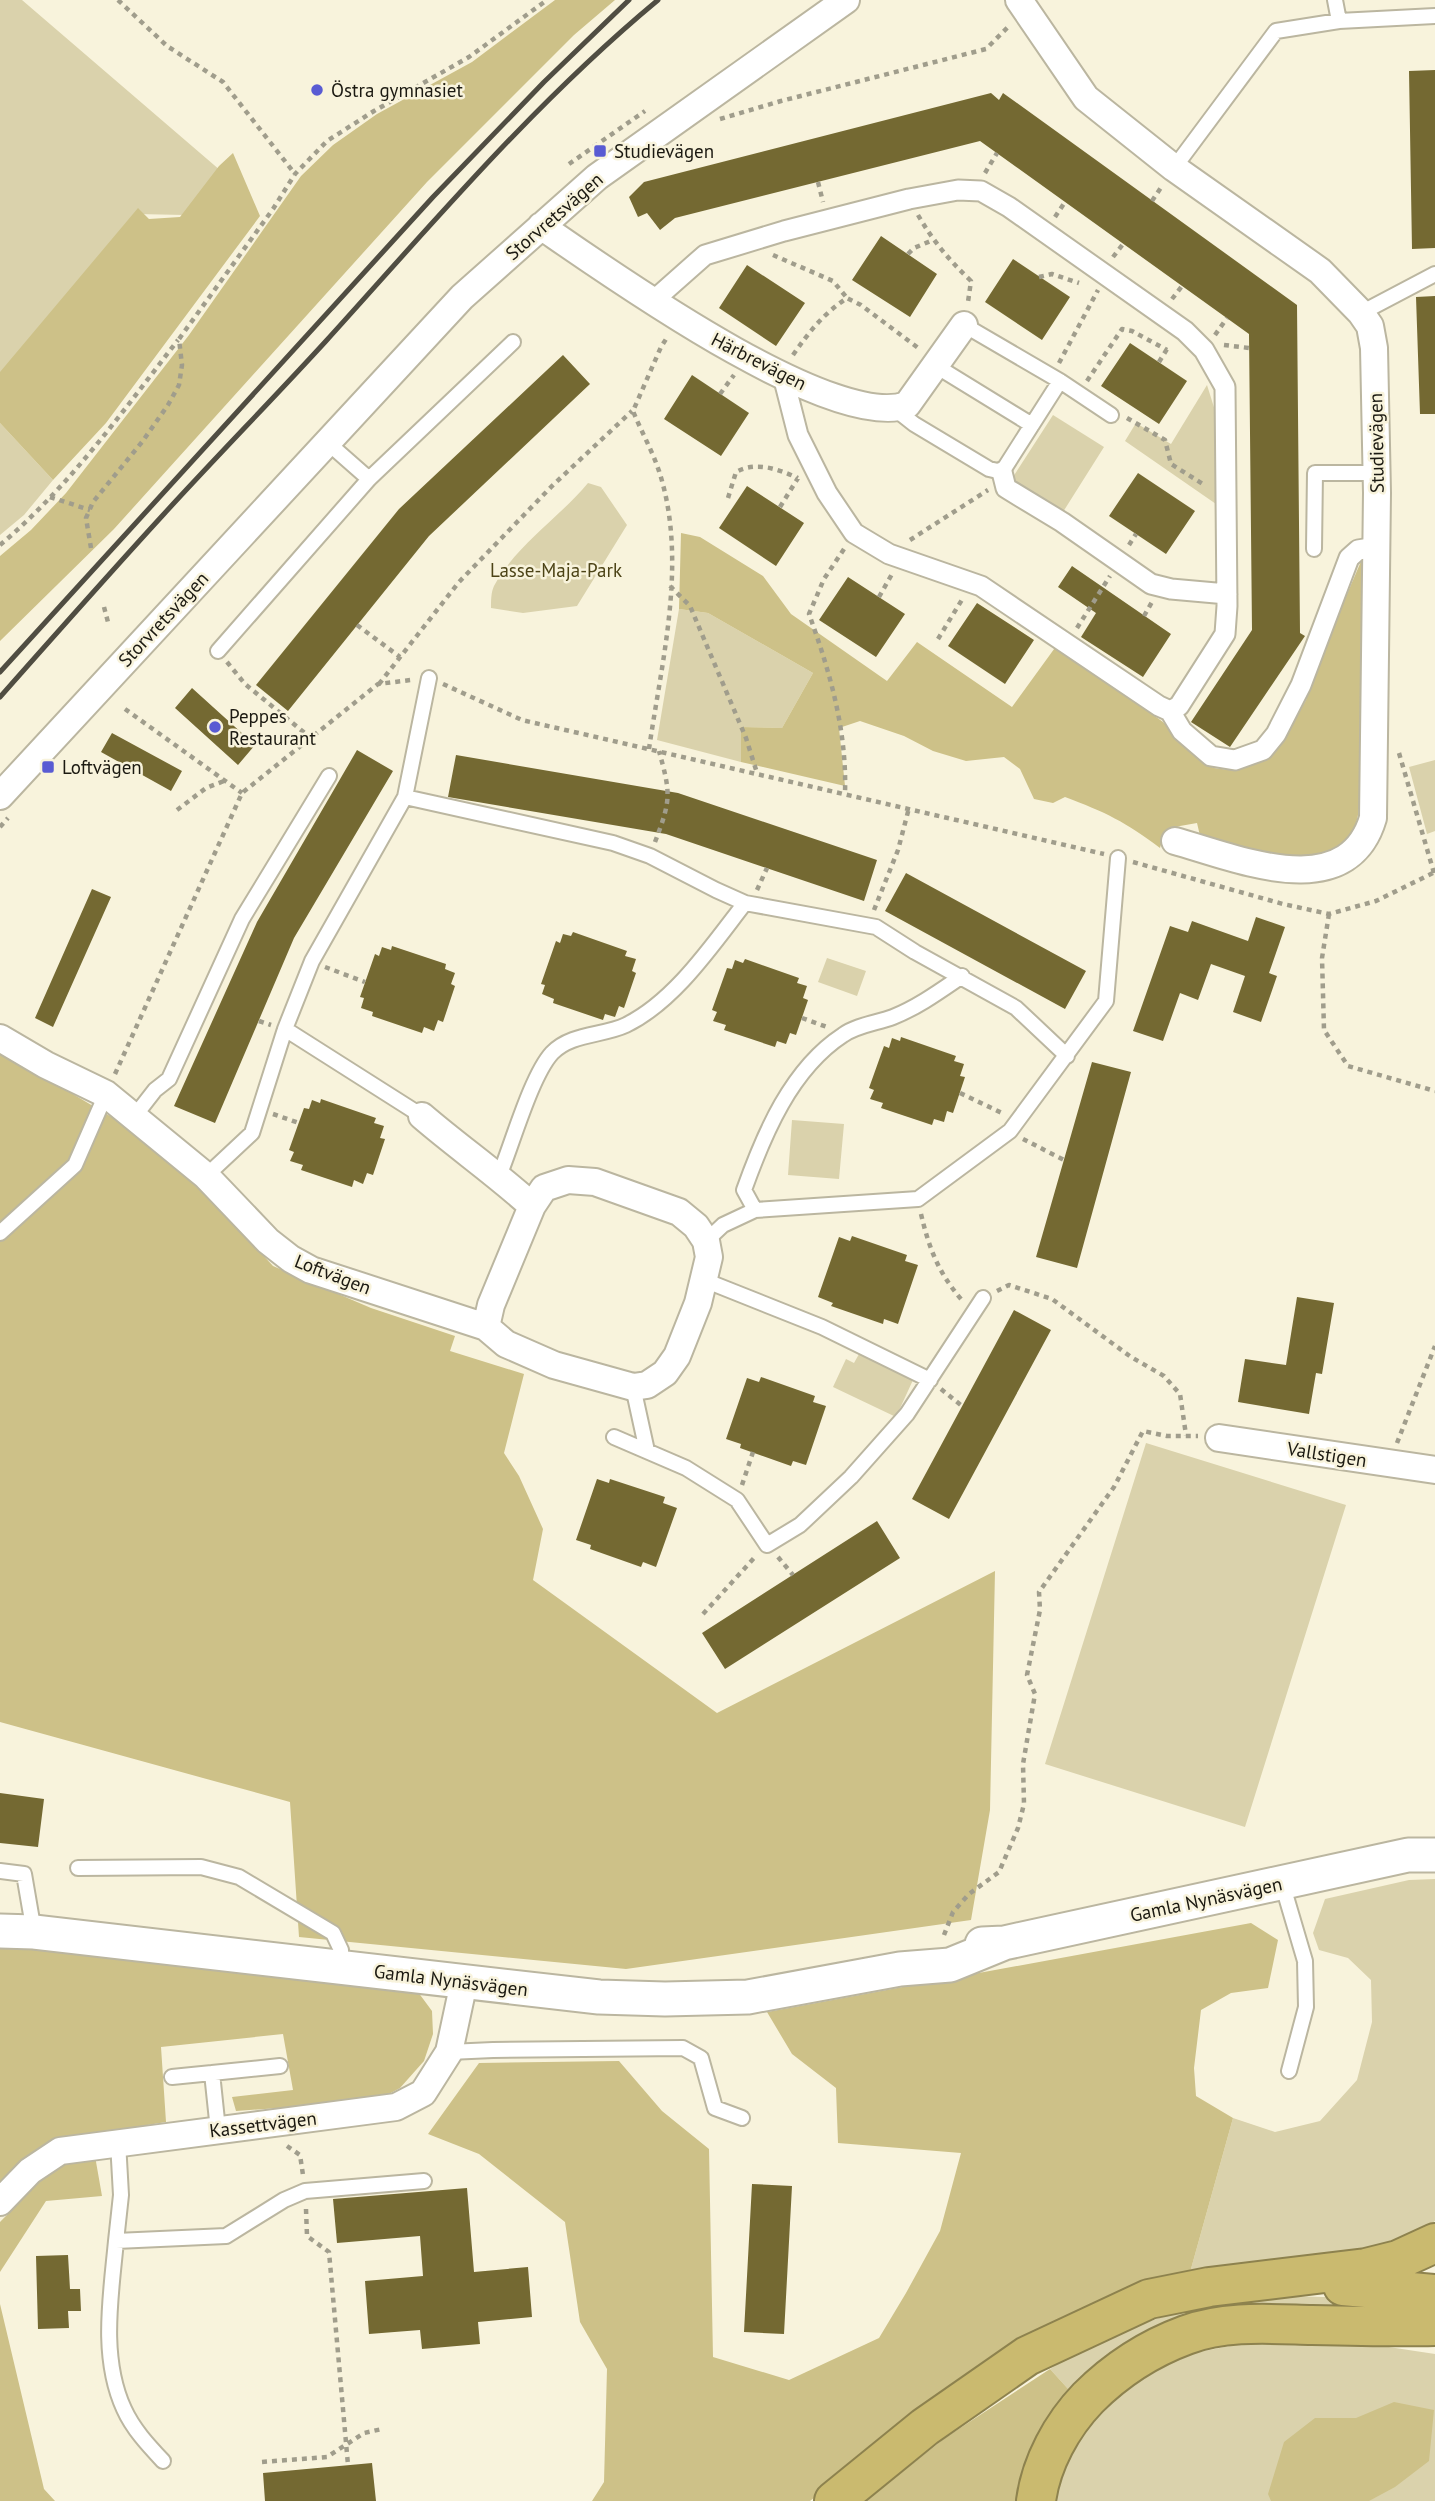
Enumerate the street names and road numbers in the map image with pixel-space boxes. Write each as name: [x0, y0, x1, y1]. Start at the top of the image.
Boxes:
street label: Storvretsvägen: [500, 167, 608, 265]
street label: Härbrevägen: [707, 327, 811, 395]
street label: Studievägen: [1363, 393, 1389, 493]
street label: Storvretsvägen: [113, 566, 213, 672]
street label: Loftvägen: [292, 1249, 374, 1299]
street label: Vallstigen: [1285, 1436, 1368, 1472]
street label: Gamla Nynäsvägen: [1128, 1871, 1284, 1927]
street label: Gamla Nynäsvägen: [373, 1959, 529, 2001]
street label: Kassettvägen: [208, 2106, 318, 2142]

